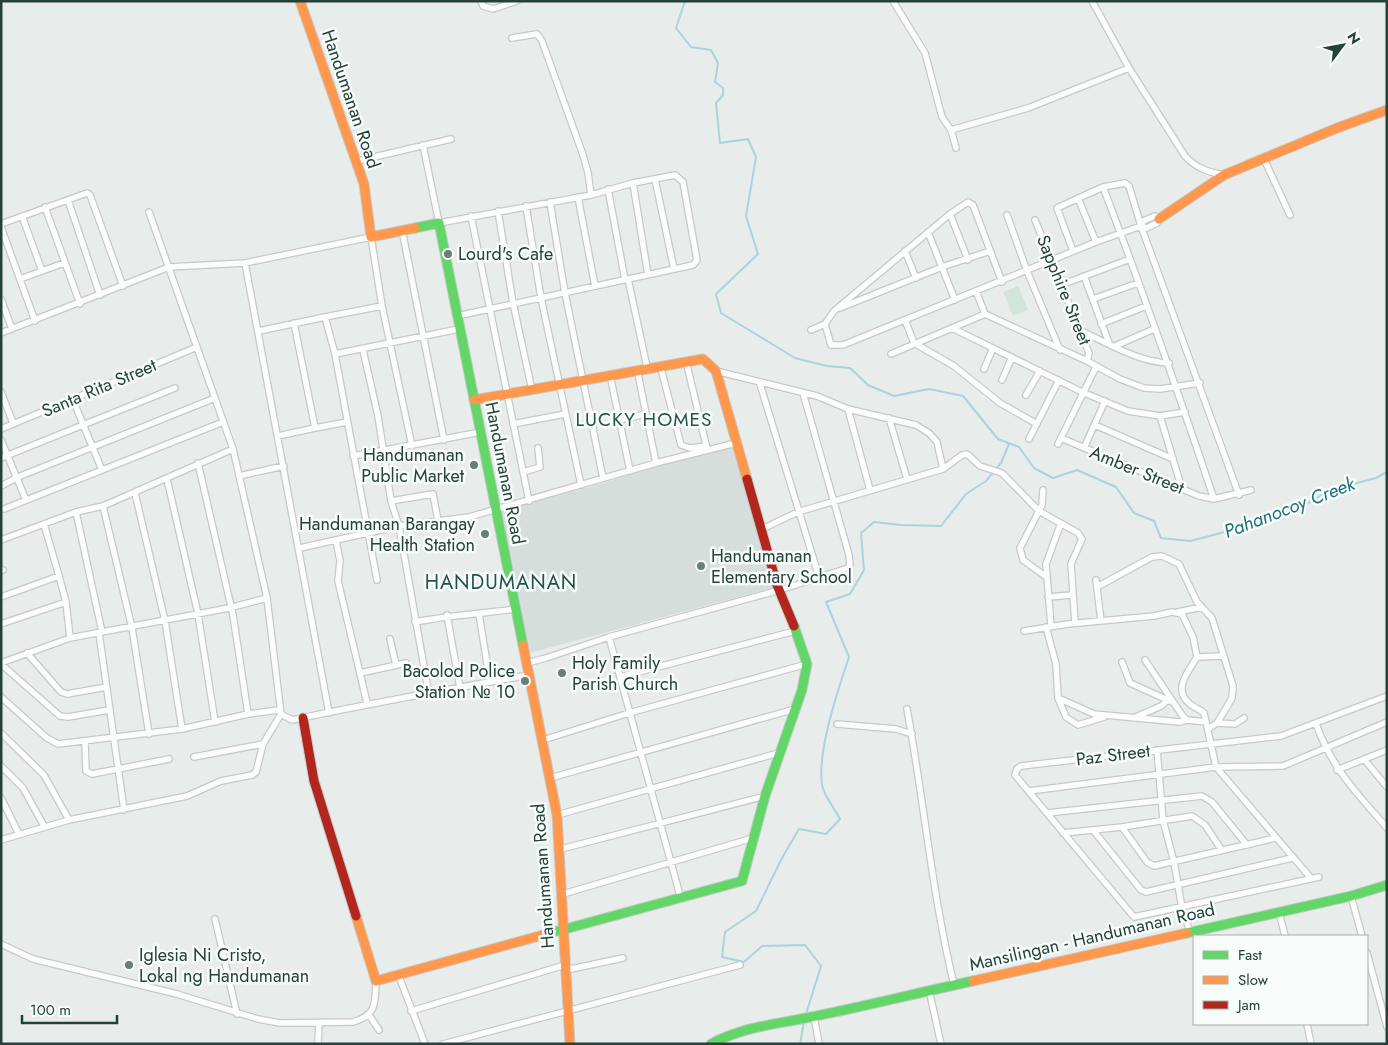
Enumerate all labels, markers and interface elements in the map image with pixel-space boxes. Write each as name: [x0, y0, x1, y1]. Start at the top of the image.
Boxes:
north arrow: [1318, 20, 1368, 70]
street label: Handumanan Road: [315, 26, 387, 172]
text: N: [1343, 28, 1365, 48]
street label: Sapphire Street: [1030, 231, 1098, 350]
place label: Lourd's Cafe: [458, 241, 553, 267]
marker: Lourd's Cafe: [442, 248, 454, 260]
street label: Santa Rita Street: [38, 352, 161, 424]
street label: Handumanan Road: [478, 399, 532, 547]
district label: LUCKY HOMES: [576, 406, 712, 433]
street label: Amber Street: [1086, 439, 1189, 501]
place label: Handumanan Public Market: [361, 442, 465, 489]
marker: Handumanan Public Market: [468, 459, 480, 471]
water label: Pahanocoy Creek: [1220, 470, 1359, 545]
place label: Handumanan Barangay Health Station: [299, 511, 475, 558]
marker: Handumanan Barangay Health Station: [479, 528, 491, 540]
place label: Handumanan Elementary School: [711, 543, 852, 590]
marker: Handumanan Elementary School: [695, 560, 707, 572]
district label: HANDUMANAN: [425, 568, 577, 597]
place label: Holy Family Parish Church: [572, 650, 678, 697]
place label: Bacolod Police Station № 10: [402, 658, 515, 705]
marker: Holy Family Parish Church: [556, 667, 568, 679]
marker: Bacolod Police Station № 10: [519, 675, 531, 687]
street label: Paz Street: [1074, 737, 1152, 772]
street label: Handumanan Road: [525, 803, 561, 949]
street label: Mansilingan - Handumanan Road: [967, 896, 1217, 978]
legend: [1193, 935, 1368, 1025]
place label: Iglesia Ni Cristo, Lokal ng Handumanan: [139, 942, 309, 989]
text: Fast: [1238, 944, 1262, 966]
marker: Iglesia Ni Cristo, Lokal ng Handumanan: [123, 959, 135, 971]
text: Slow: [1238, 969, 1269, 991]
scale bar: [22, 992, 118, 1024]
text: Jam: [1236, 994, 1261, 1016]
text: 100 m: [30, 999, 71, 1021]

